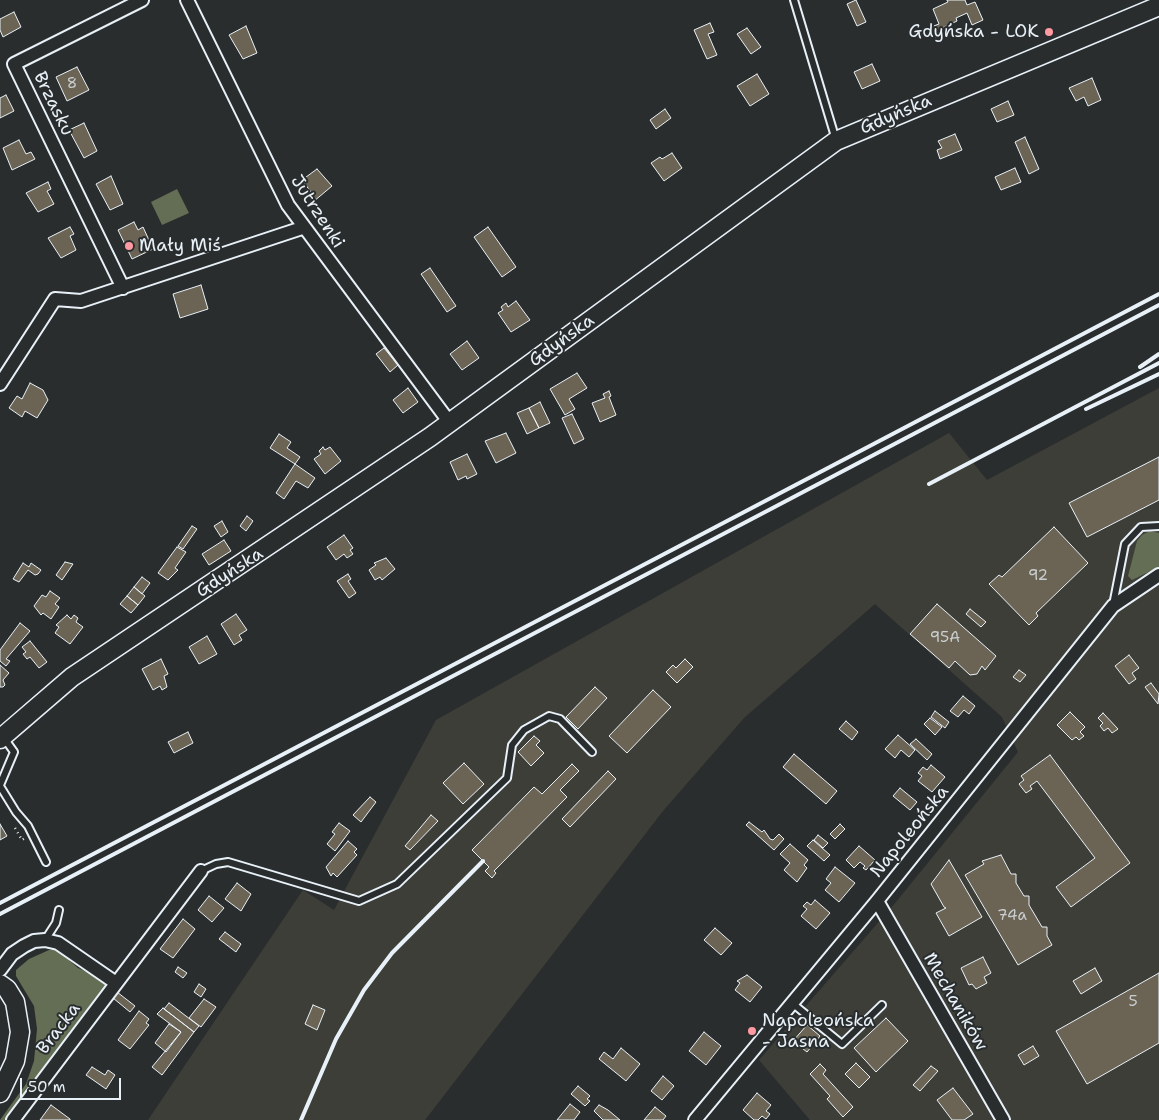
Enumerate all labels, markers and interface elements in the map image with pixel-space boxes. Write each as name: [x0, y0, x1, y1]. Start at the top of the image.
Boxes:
place label: Gdyńska - LOK: [909, 21, 1039, 43]
marker: Gdyńska - LOK: [1043, 26, 1055, 38]
street label: Brzasku: [28, 68, 78, 140]
house number: 8: [67, 75, 77, 93]
street label: Gdyńska: [857, 90, 935, 140]
street label: Jutrzenki: [285, 171, 349, 253]
place label: Mały Miś: [139, 235, 221, 257]
marker: Mały Miś: [123, 240, 135, 252]
street label: Gdyńska: [525, 310, 599, 372]
street label: Gdyńska: [192, 543, 268, 603]
house number: 92: [1028, 567, 1048, 585]
house number: 95A: [930, 629, 960, 647]
street label: Napoleońska: [866, 782, 954, 882]
house number: 74a: [997, 907, 1027, 925]
street label: Mechaników: [918, 949, 992, 1055]
house number: 5: [1128, 993, 1138, 1011]
street label: Bracka: [33, 999, 85, 1059]
place label: Napoleońska - Jasna: [762, 1010, 874, 1052]
marker: Napoleońska - Jasna: [746, 1025, 758, 1037]
scale bar: [22, 1068, 124, 1100]
text: 50 m: [28, 1077, 66, 1097]

